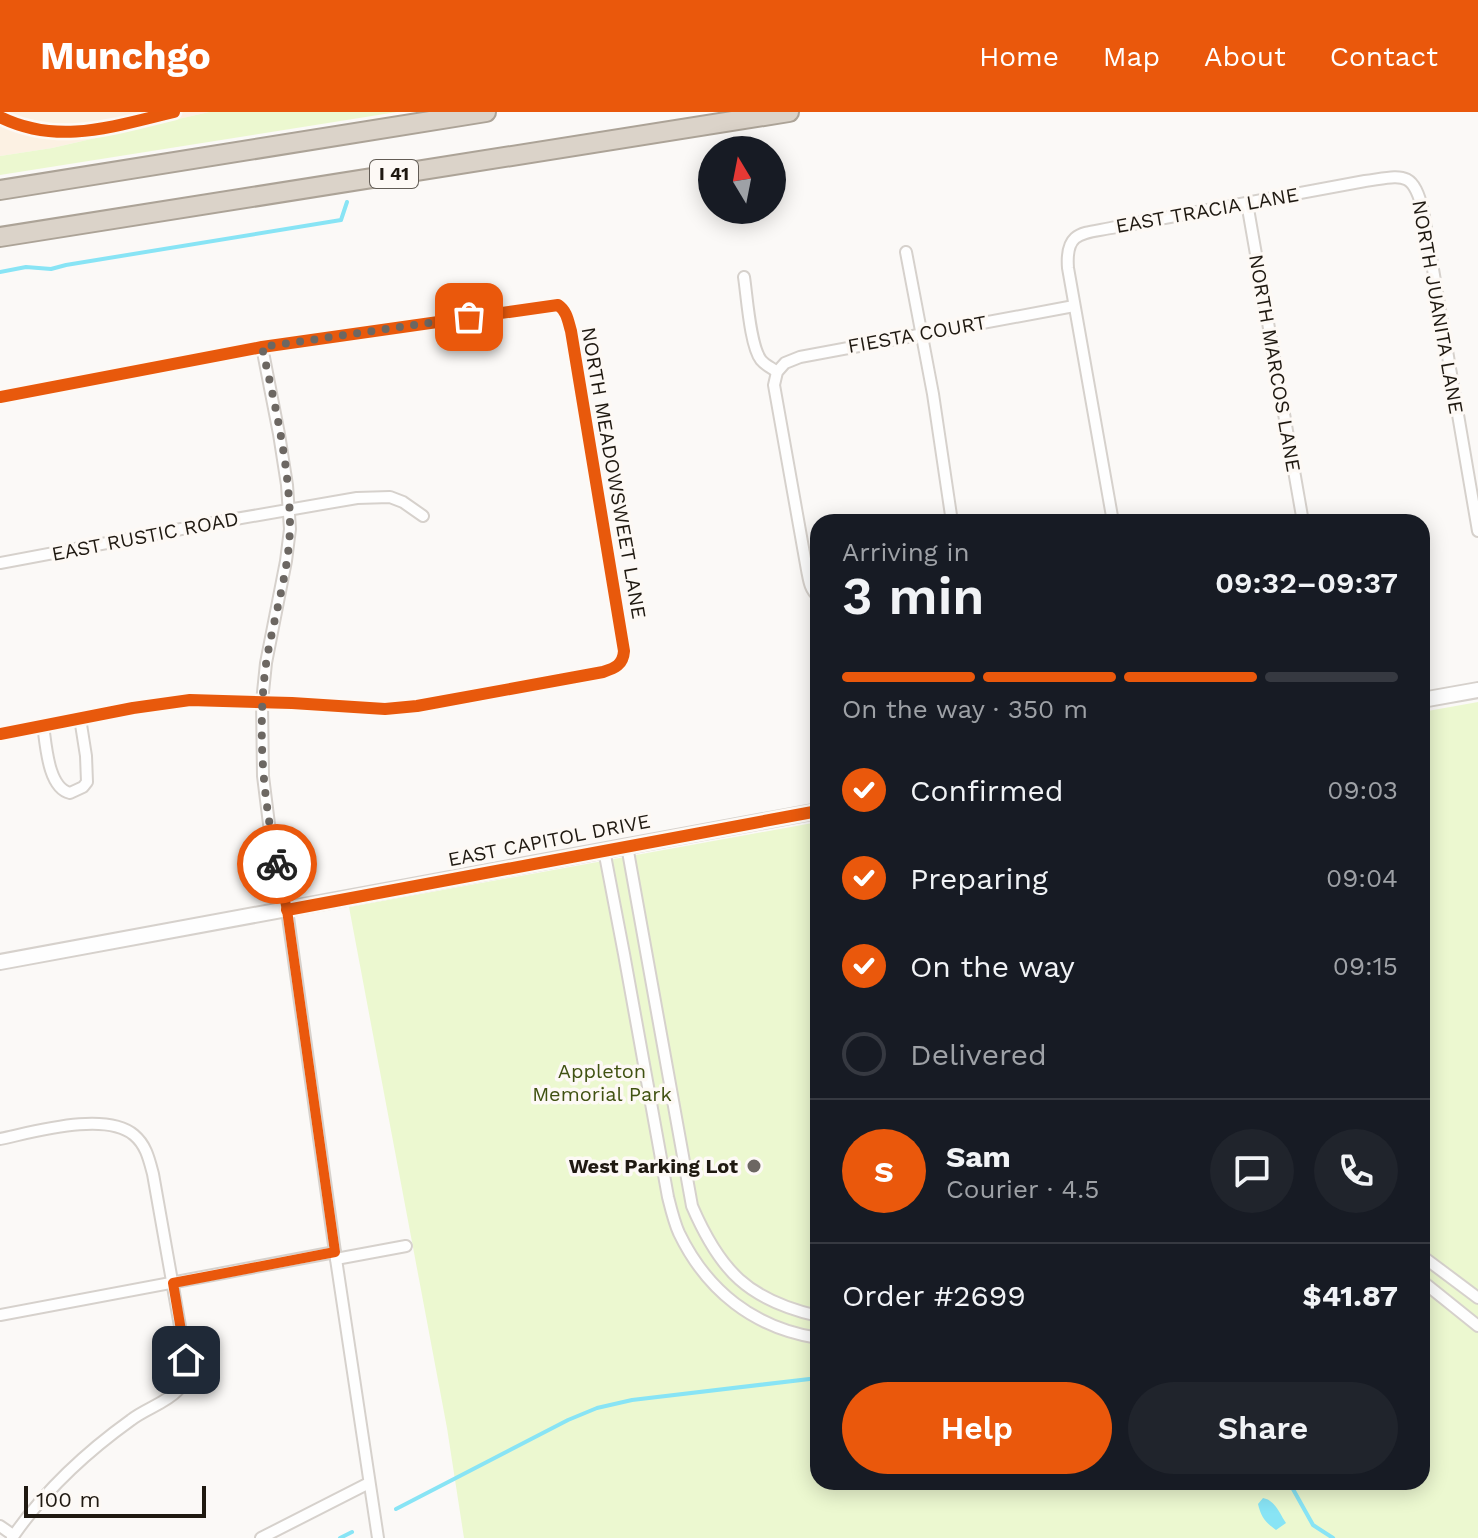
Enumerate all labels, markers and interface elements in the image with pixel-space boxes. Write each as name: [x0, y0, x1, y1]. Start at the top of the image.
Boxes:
text: Munchgo: [40, 34, 211, 78]
text: Home: [979, 40, 1059, 73]
text: Map: [1103, 40, 1160, 73]
text: About: [1204, 40, 1286, 73]
text: Contact: [1330, 40, 1438, 73]
north arrow: [698, 136, 786, 224]
map controls: [698, 136, 786, 224]
road number: I 41: [370, 160, 418, 188]
street label: EAST TRACIA LANE: [1114, 182, 1300, 238]
street label: NORTH JUANITA LANE: [1407, 198, 1469, 416]
street label: NORTH MARCOS LANE: [1244, 252, 1306, 474]
pin: [435, 283, 503, 351]
icon: bag: [447, 295, 491, 339]
street label: FIESTA COURT: [846, 310, 988, 358]
street label: NORTH MEADOWSWEET LANE: [576, 325, 652, 621]
street label: EAST RUSTIC ROAD: [49, 506, 241, 566]
text: Arriving in: [842, 537, 970, 567]
text: 09:32–09:37: [1215, 565, 1398, 600]
text: 3 min: [842, 566, 985, 627]
text: On the way · 350 m: [842, 694, 1088, 724]
icon: check: [842, 768, 886, 812]
text: Confirmed: [910, 773, 1064, 808]
text: 09:03: [1327, 775, 1398, 805]
street label: EAST CAPITOL DRIVE: [446, 809, 652, 871]
courier: [237, 824, 317, 904]
icon: bike: [255, 842, 299, 886]
icon: check: [842, 856, 886, 900]
text: Preparing: [910, 861, 1048, 896]
text: 09:04: [1326, 863, 1398, 893]
icon: check: [842, 944, 886, 988]
text: On the way: [910, 949, 1075, 984]
text: 09:15: [1333, 951, 1398, 981]
text: Delivered: [910, 1037, 1047, 1072]
park label: Appleton Memorial Park: [532, 1059, 672, 1106]
button: chat: [1210, 1129, 1294, 1213]
button: phone: [1314, 1129, 1398, 1213]
text: Sam: [946, 1139, 1011, 1174]
place label: West Parking Lot: [569, 1154, 738, 1178]
text: S: [874, 1154, 894, 1189]
marker: West Parking Lot: [745, 1157, 763, 1175]
text: Courier · 4.5: [946, 1174, 1099, 1204]
text: Order #2699: [842, 1278, 1026, 1313]
text: $41.87: [1302, 1278, 1398, 1313]
pin: [152, 1326, 220, 1394]
icon: home: [164, 1338, 208, 1382]
button: Help: [842, 1382, 1112, 1474]
button: Share: [1128, 1382, 1398, 1474]
scale bar: [24, 1482, 206, 1518]
text: 100 m: [36, 1487, 100, 1512]

